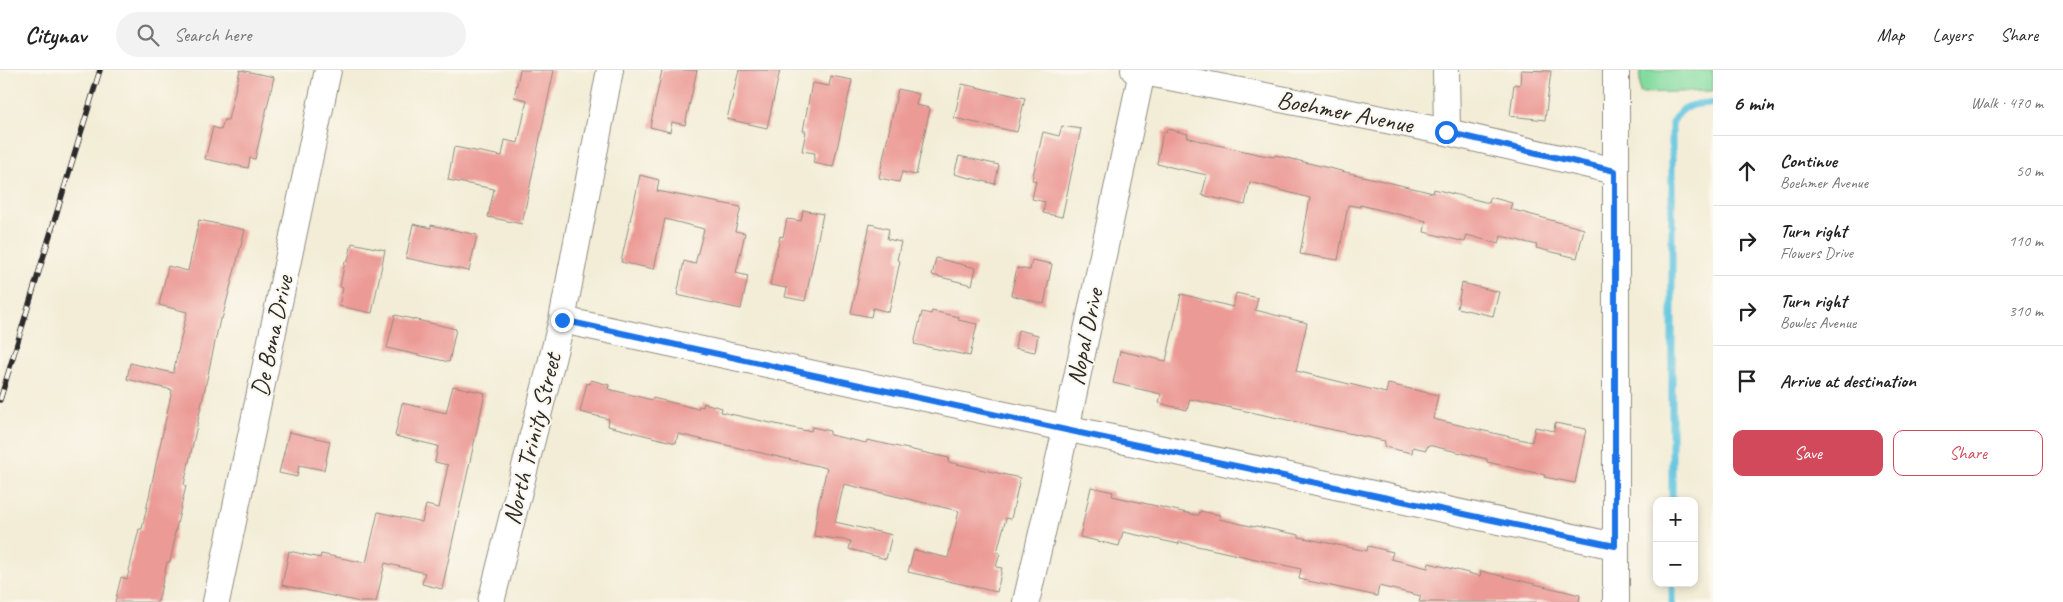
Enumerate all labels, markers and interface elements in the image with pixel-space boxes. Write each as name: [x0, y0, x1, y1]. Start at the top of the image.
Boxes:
search box: [116, 12, 466, 57]
text: Citynav: [25, 20, 86, 50]
icon: search: [134, 21, 162, 49]
text: Search here: [174, 23, 251, 47]
text: Map: [1877, 24, 1905, 46]
text: Layers: [1933, 24, 1972, 46]
text: Share: [2000, 24, 2038, 46]
street label: Boehmer Avenue: [1274, 83, 1417, 141]
text: 6 min: [1733, 90, 1774, 116]
text: Walk · 470 m: [1971, 93, 2043, 113]
route start: [1435, 121, 1458, 144]
text: Continue: [1780, 149, 1837, 173]
icon: ahead: [1733, 157, 1761, 185]
text: 50 m: [2016, 161, 2043, 181]
text: Boehmer Avenue: [1780, 173, 1868, 193]
text: Turn right: [1780, 219, 1847, 243]
icon: right: [1733, 227, 1761, 255]
text: 110 m: [2009, 231, 2043, 251]
text: Flowers Drive: [1780, 243, 1853, 263]
street label: De Bona Drive: [244, 271, 301, 399]
street label: Nopal Drive: [1059, 284, 1111, 388]
text: Turn right: [1780, 289, 1847, 313]
icon: right: [1733, 297, 1761, 325]
text: 310 m: [2009, 301, 2043, 321]
route end: [551, 309, 574, 332]
text: Bowles Avenue: [1780, 313, 1856, 333]
street label: North Trinity Street: [495, 347, 569, 528]
icon: arrive: [1733, 367, 1761, 395]
text: Arrive at destination: [1780, 369, 1916, 393]
button: Save: [1733, 430, 1883, 476]
button: Share: [1893, 430, 2043, 476]
map controls: [1653, 497, 1698, 587]
button: +: [1653, 497, 1698, 542]
button: −: [1653, 542, 1698, 587]

